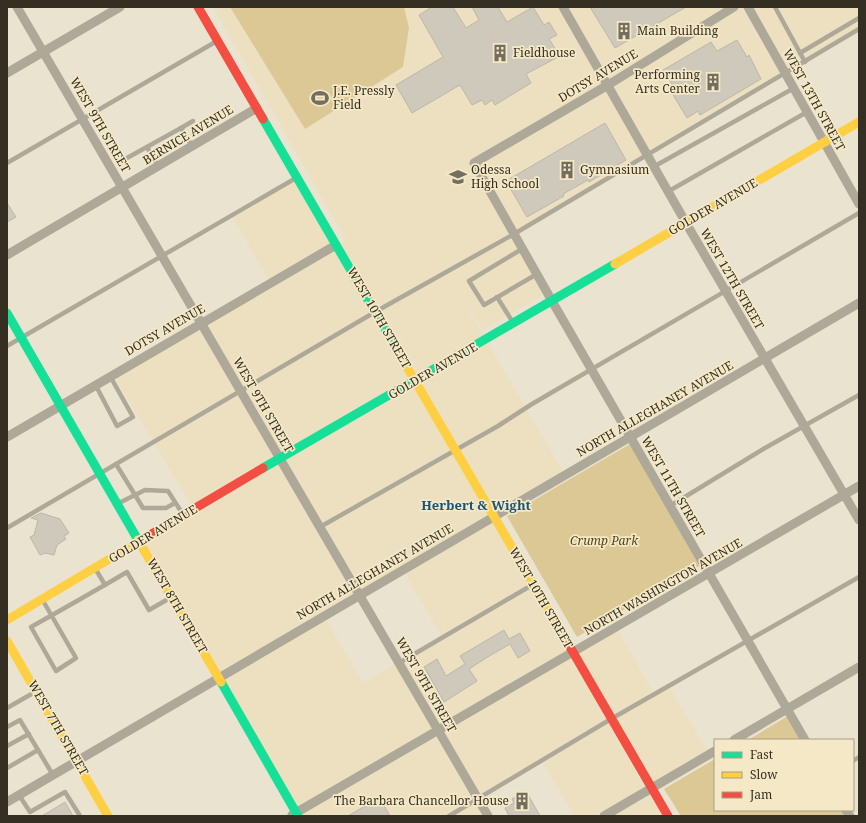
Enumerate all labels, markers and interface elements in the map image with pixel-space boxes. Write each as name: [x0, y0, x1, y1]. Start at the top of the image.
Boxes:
building icon: Main Building: [614, 21, 634, 41]
place label: Main Building: [637, 22, 719, 39]
building icon: Fieldhouse: [490, 43, 510, 63]
place label: Fieldhouse: [513, 44, 575, 61]
street label: DOTSY AVENUE: [555, 45, 641, 106]
street label: WEST 13TH STREET: [779, 46, 850, 154]
place label: Performing Arts Center: [634, 66, 701, 97]
building icon: Performing Arts Center: [703, 72, 723, 92]
street label: WEST 9TH STREET: [66, 74, 135, 176]
place label: J.E. Pressly Field: [332, 82, 395, 113]
sports icon: J.E. Pressly Field: [310, 88, 330, 108]
street label: BERNICE AVENUE: [139, 101, 236, 168]
building icon: Gymnasium: [557, 160, 577, 180]
place label: Odessa High School: [471, 161, 539, 192]
place label: Gymnasium: [580, 161, 649, 178]
school or university icon: Odessa High School: [448, 167, 468, 187]
street label: GOLDER AVENUE: [665, 174, 760, 239]
street label: WEST 12TH STREET: [697, 225, 769, 333]
street label: WEST 10TH STREET: [344, 264, 416, 372]
street label: DOTSY AVENUE: [122, 300, 208, 359]
street label: GOLDER AVENUE: [385, 338, 480, 403]
street label: WEST 9TH STREET: [229, 354, 298, 456]
street label: NORTH ALLEGHANEY AVENUE: [573, 357, 736, 461]
street label: WEST 11TH STREET: [638, 433, 710, 541]
district label: Herbert & Wight: [421, 496, 531, 514]
street label: GOLDER AVENUE: [105, 500, 200, 567]
street label: NORTH ALLEGHANEY AVENUE: [293, 520, 456, 624]
park label: Crump Park: [570, 532, 639, 549]
street label: NORTH WASHINGTON AVENUE: [580, 534, 745, 639]
street label: WEST 10TH STREET: [506, 544, 578, 652]
street label: WEST 8TH STREET: [143, 555, 212, 657]
street label: WEST 9TH STREET: [392, 634, 461, 736]
street label: WEST 7TH STREET: [24, 677, 93, 779]
legend: [714, 739, 854, 811]
text: Fast: [750, 746, 773, 763]
text: Slow: [750, 766, 778, 783]
text: Jam: [749, 786, 772, 803]
building icon: The Barbara Chancellor House: [512, 791, 532, 811]
place label: The Barbara Chancellor House: [334, 792, 509, 809]

